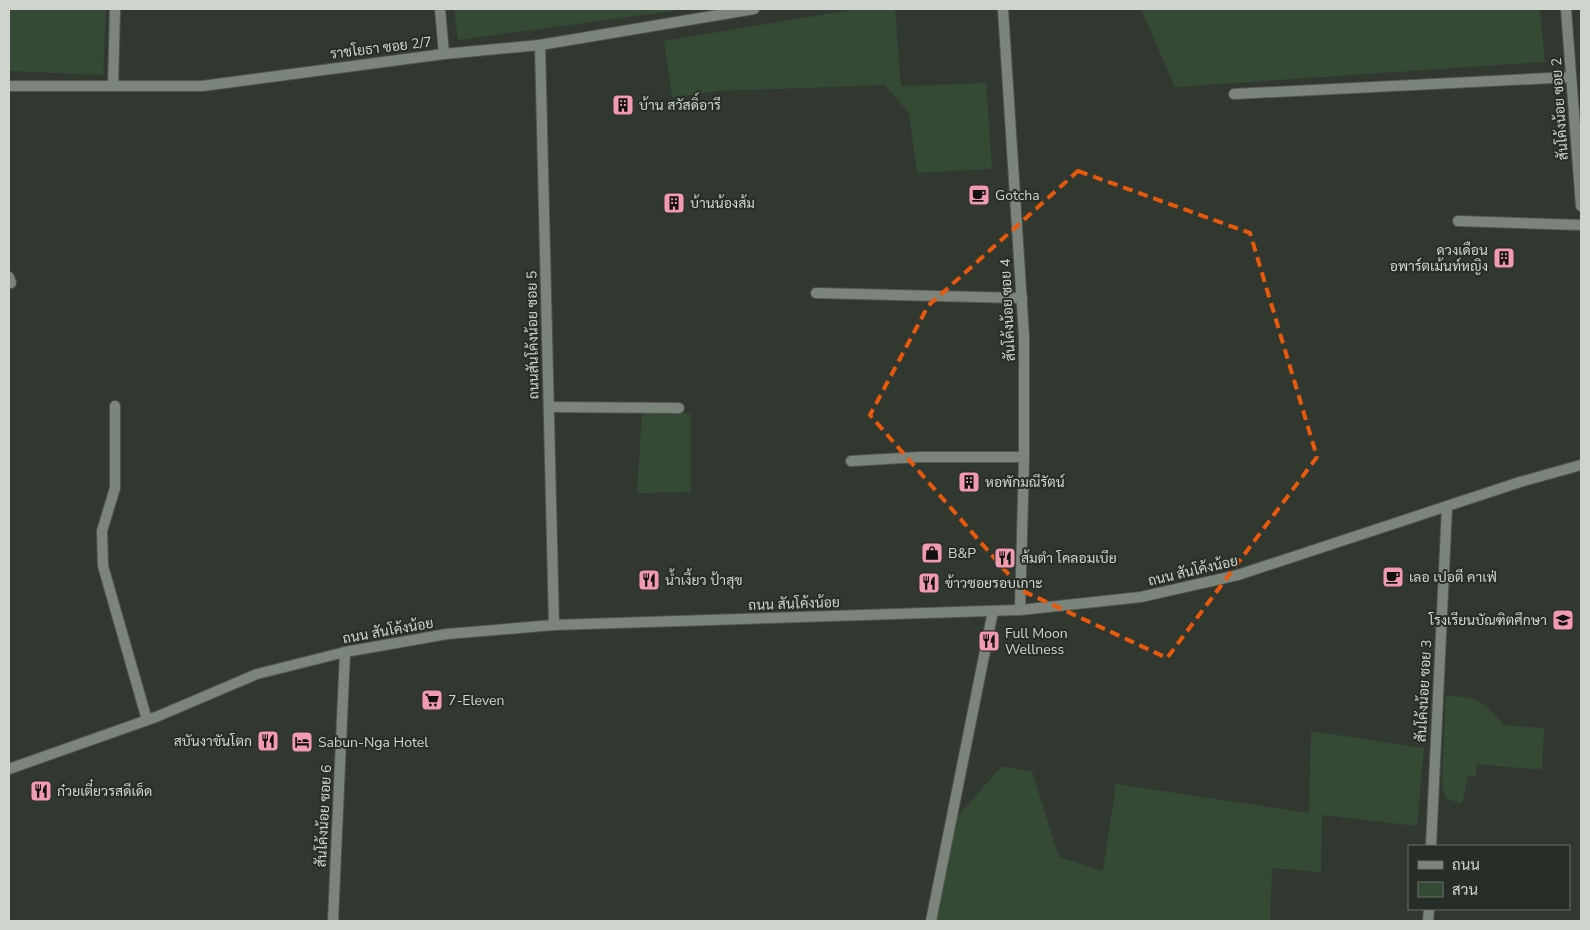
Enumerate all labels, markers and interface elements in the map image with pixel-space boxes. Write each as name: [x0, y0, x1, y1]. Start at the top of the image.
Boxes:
street label: ราชโยธา ซอย 2/7: [329, 32, 433, 64]
street label: สันโค้งน้อย ซอย 2: [1547, 57, 1573, 161]
place label: บ้าน สวัสดิ์อารี: [639, 92, 721, 115]
building icon: บ้าน สวัสดิ์อารี: [611, 93, 635, 117]
cafe icon: Gotcha: [967, 183, 991, 207]
place label: Gotcha: [995, 186, 1040, 205]
building icon: บ้านน้องส้ม: [662, 191, 686, 215]
place label: บ้านน้องส้ม: [690, 194, 755, 213]
place label: ดวงเดือน อพาร์ตเม้นท์หญิง: [1390, 241, 1488, 276]
building icon: ดวงเดือน อพาร์ตเม้นท์หญิง: [1492, 246, 1516, 270]
street label: สันโค้งน้อย ซอย 4: [996, 258, 1020, 362]
street label: ถนนสันโค้งน้อย ซอย 5: [522, 270, 544, 400]
building icon: หอพักมณีรัตน์: [957, 470, 981, 494]
place label: หอพักมณีรัตน์: [985, 473, 1065, 492]
shop icon: B&P: [920, 541, 944, 565]
place label: B&P: [948, 544, 976, 563]
restaurant icon: ส้มตำ โคลอมเบีย: [993, 546, 1017, 570]
place label: ส้มตำ โคลอมเบีย: [1021, 549, 1117, 568]
street label: ถนน สันโค้งน้อย: [1146, 551, 1240, 591]
cafe icon: เลอ เปอตี คาเฟ่: [1381, 565, 1405, 589]
restaurant icon: น้ำเงี้ยว ป้าสุข: [637, 568, 661, 592]
place label: น้ำเงี้ยว ป้าสุข: [665, 568, 743, 590]
place label: เลอ เปอตี คาเฟ่: [1409, 568, 1497, 587]
restaurant icon: ข้าวซอยรอบเกาะ: [917, 571, 941, 595]
place label: ข้าวซอยรอบเกาะ: [945, 574, 1043, 593]
street label: ถนน สันโค้งน้อย: [748, 593, 840, 615]
school or university icon: โรงเรียนบัณฑิตศึกษา: [1551, 608, 1575, 632]
place label: โรงเรียนบัณฑิตศึกษา: [1428, 611, 1547, 630]
street label: ถนน สันโค้งน้อย: [341, 614, 435, 648]
place label: Full Moon Wellness: [1005, 624, 1068, 659]
restaurant icon: Full Moon Wellness: [977, 629, 1001, 653]
street label: สันโค้งน้อย ซอย 3: [1412, 639, 1436, 743]
supermarket icon: 7-Eleven: [420, 688, 444, 712]
place label: 7-Eleven: [448, 691, 504, 710]
restaurant icon: สบันงาขันโตก: [256, 729, 280, 753]
hotel icon: Sabun-Nga Hotel: [290, 730, 314, 754]
place label: สบันงาขันโตก: [174, 732, 252, 751]
place label: Sabun-Nga Hotel: [318, 733, 429, 752]
street label: สันโค้งน้อย ซอย 6: [312, 764, 336, 868]
restaurant icon: ก๋วยเตี๋ยวรสดีเด็ด: [29, 779, 53, 803]
place label: ก๋วยเตี๋ยวรสดีเด็ด: [57, 779, 152, 801]
legend: [1408, 845, 1570, 910]
text: ถนน: [1452, 855, 1480, 875]
text: สวน: [1452, 880, 1478, 900]

